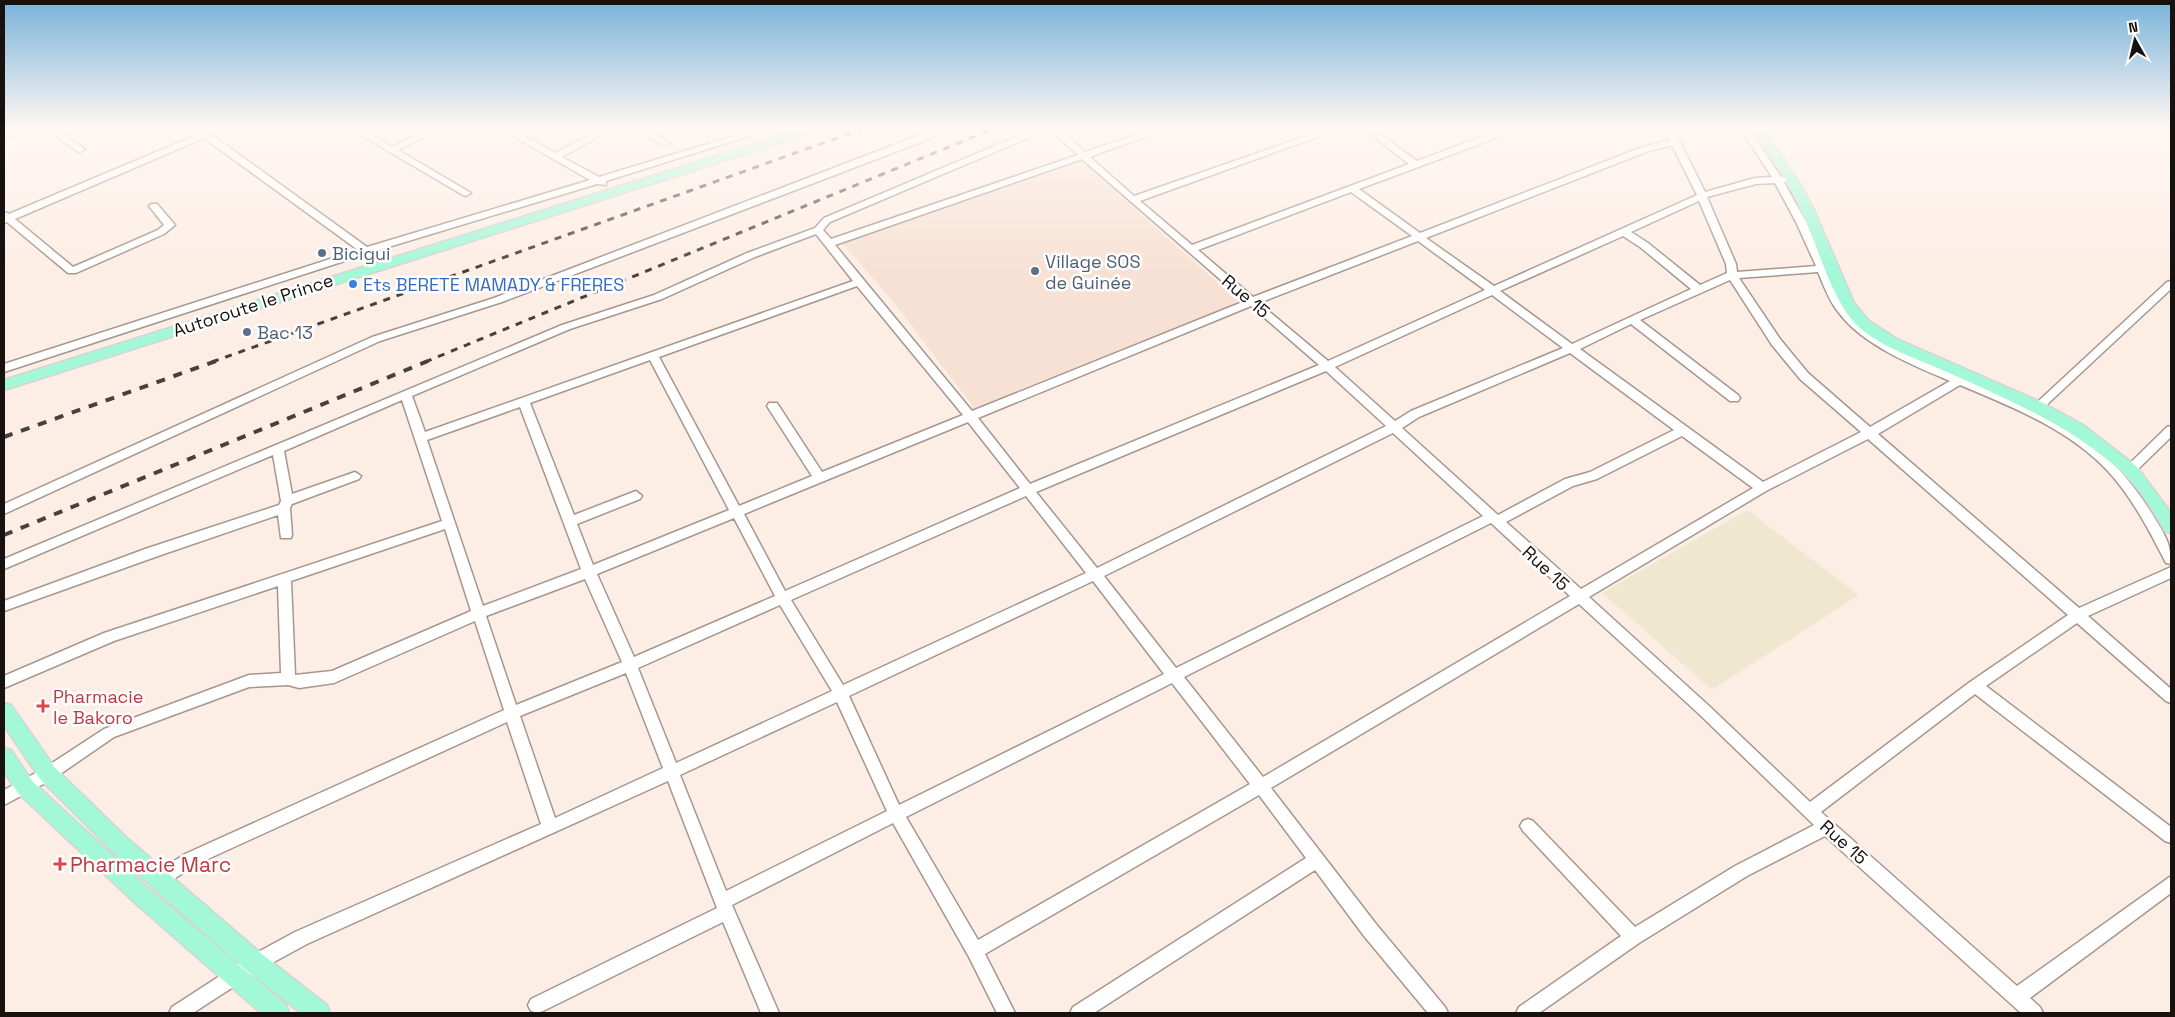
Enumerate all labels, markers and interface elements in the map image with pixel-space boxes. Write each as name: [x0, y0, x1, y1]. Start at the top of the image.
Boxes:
north arrow: [2110, 15, 2160, 65]
text: N: [2127, 18, 2139, 37]
place label: Bicigui: [332, 242, 390, 265]
marker: Bicigui: [316, 247, 328, 259]
place label: Village SOS de Guinée: [1045, 250, 1140, 294]
marker: Village SOS de Guinée: [1029, 265, 1041, 277]
street label: Autoroute le Prince: [170, 268, 336, 342]
street label: Rue 15: [1217, 269, 1275, 323]
place label: Ets BERETE MAMADY & FRERES: [363, 273, 624, 296]
marker: Ets BERETE MAMADY & FRERES: [347, 278, 359, 290]
place label: Bac 13: [257, 321, 313, 344]
marker: Bac 13: [241, 326, 253, 338]
street label: Rue 15: [1518, 541, 1574, 595]
place label: Pharmacie le Bakoro: [53, 685, 143, 729]
marker: Pharmacie le Bakoro: [37, 700, 49, 712]
street label: Rue 15: [1816, 815, 1872, 869]
place label: Pharmacie Marc: [70, 851, 231, 878]
marker: Pharmacie Marc: [54, 858, 66, 870]

